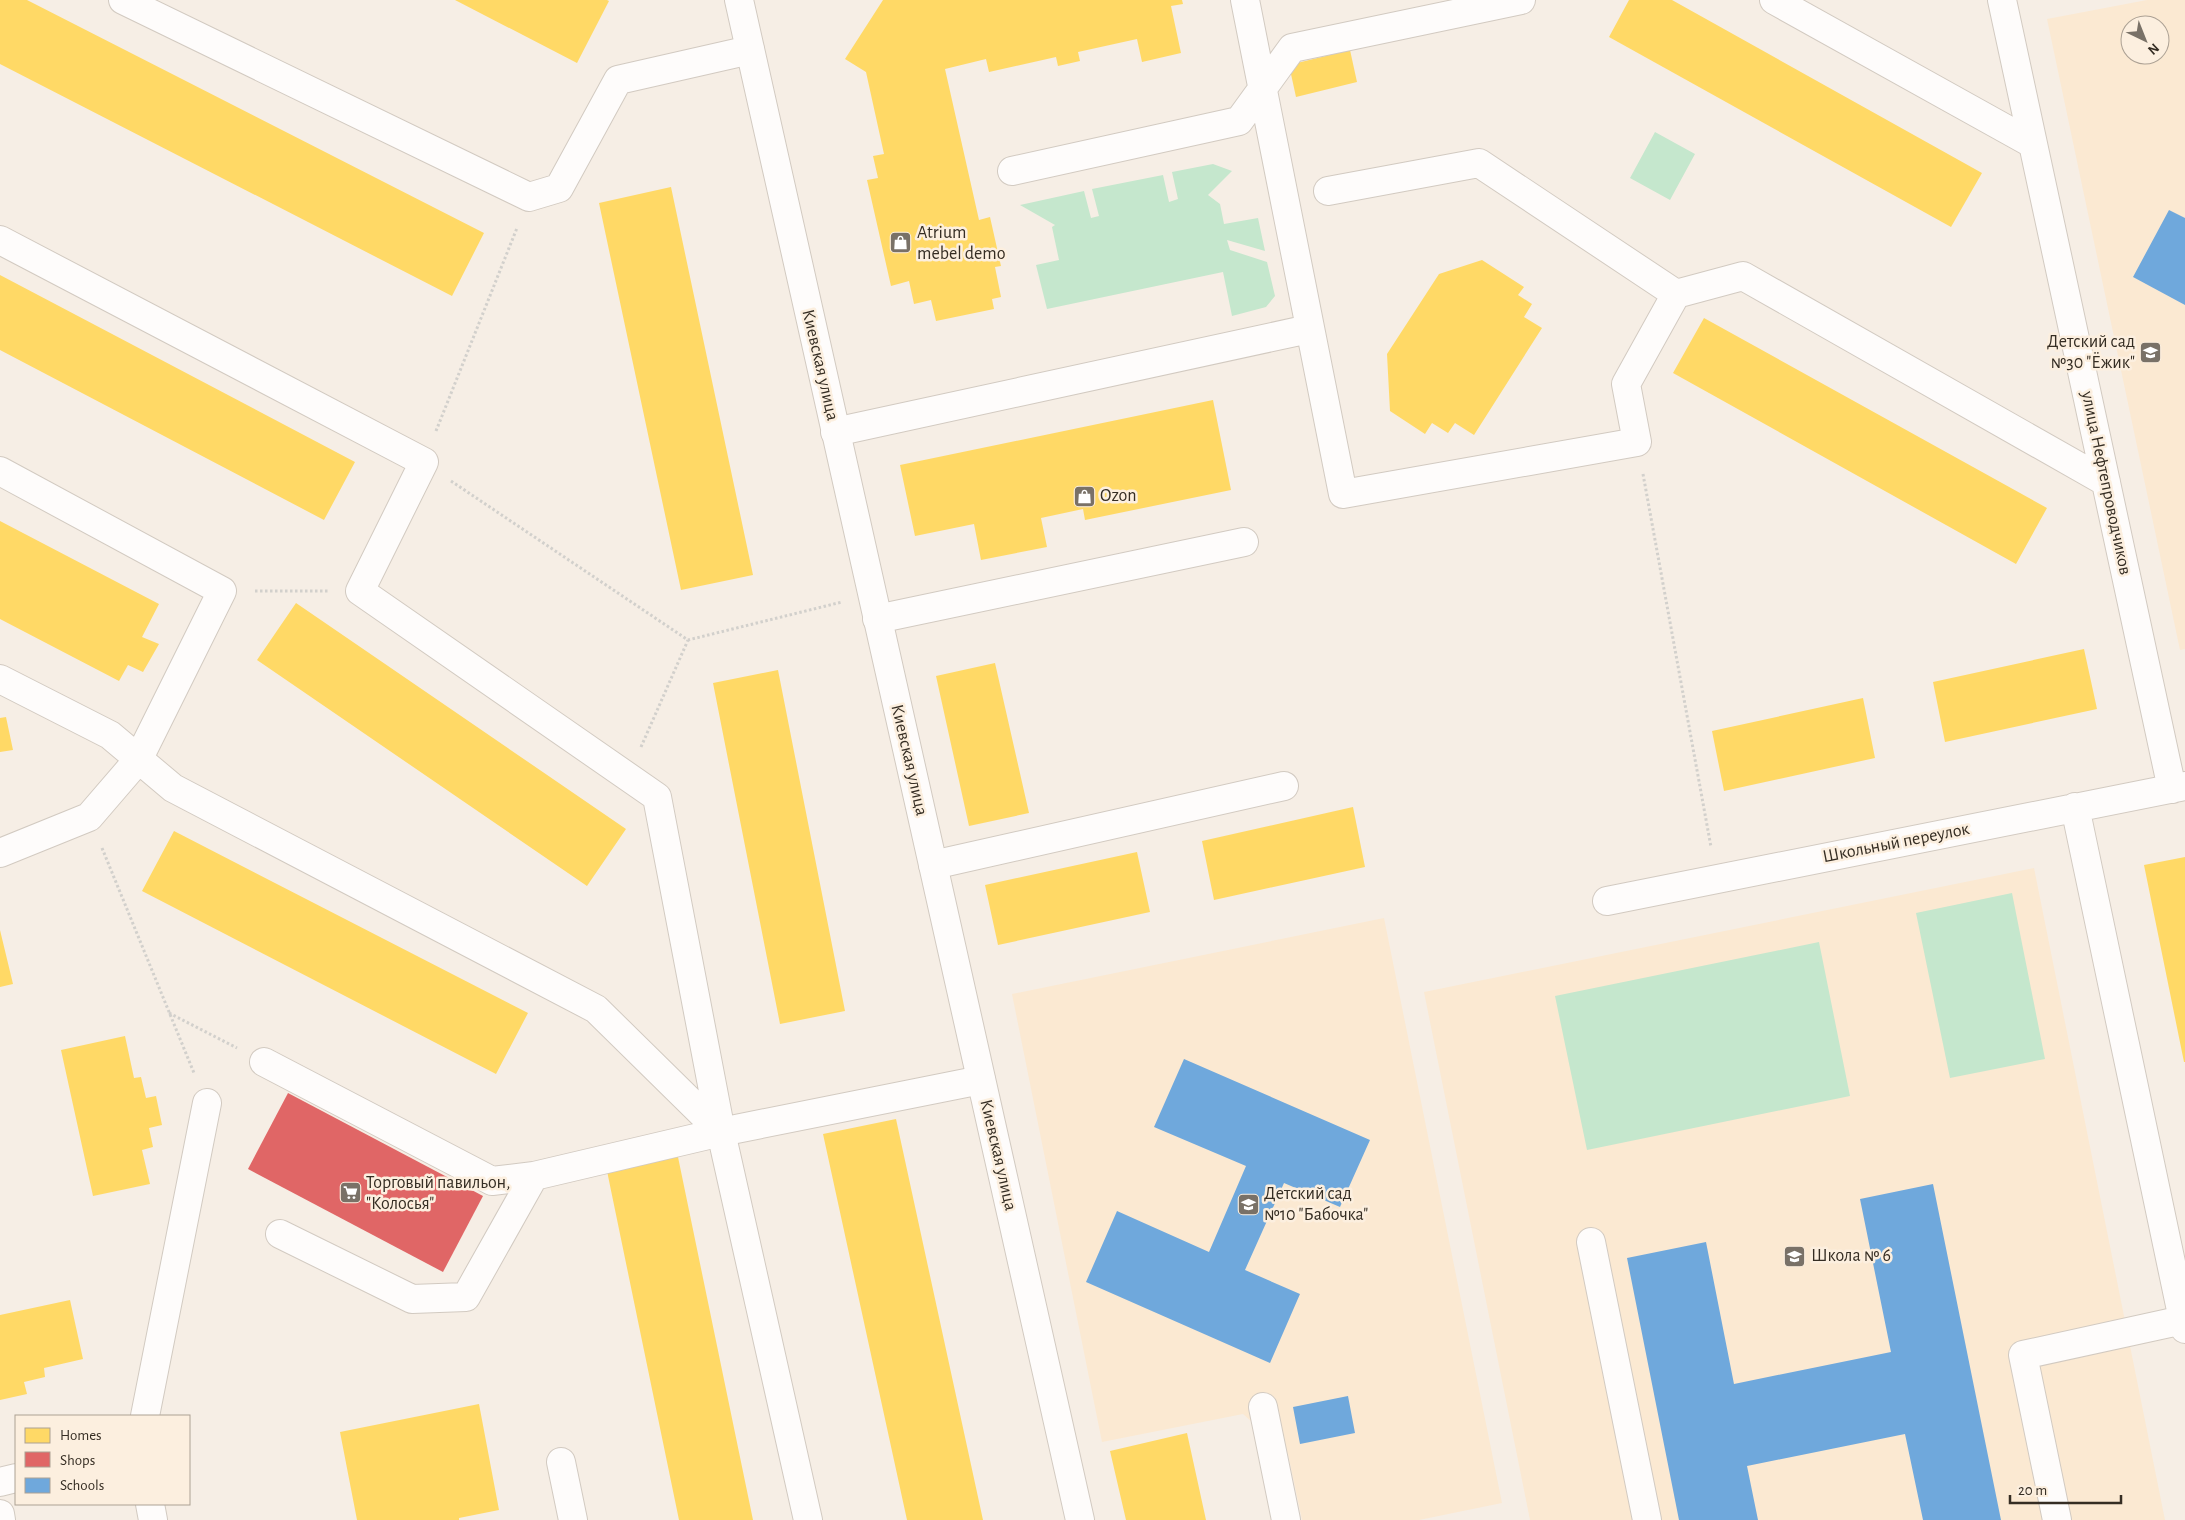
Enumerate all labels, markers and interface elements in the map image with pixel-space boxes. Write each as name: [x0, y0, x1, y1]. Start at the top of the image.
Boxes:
north arrow: [2120, 15, 2170, 65]
text: N: [2145, 40, 2162, 57]
place label: Atrium mebel demo: [917, 224, 1006, 263]
shop icon: Atrium mebel demo: [889, 231, 913, 255]
street label: Киевская улица: [798, 308, 842, 422]
place label: Детский сад №30 "Ёжик": [2047, 333, 2135, 372]
school or university icon: Детский сад №30 "Ёжик": [2139, 340, 2163, 364]
street label: улица Нефтепроводчиков: [2078, 389, 2134, 576]
shop icon: Ozon: [1072, 484, 1096, 508]
place label: Ozon: [1100, 487, 1137, 505]
street label: Киевская улица: [887, 703, 931, 817]
street label: Школьный переулок: [1821, 820, 1972, 866]
street label: Киевская улица: [976, 1098, 1020, 1212]
place label: Торговый павильон, "Колосья": [366, 1174, 510, 1213]
supermarket icon: Торговый павильон, "Колосья": [338, 1181, 362, 1205]
place label: Детский сад №10 "Бабочка": [1264, 1185, 1368, 1224]
school or university icon: Детский сад №10 "Бабочка": [1236, 1192, 1260, 1216]
school or university icon: Школа № 6: [1783, 1244, 1807, 1268]
place label: Школа № 6: [1811, 1247, 1891, 1265]
legend: [15, 1415, 190, 1505]
text: Homes: [60, 1428, 102, 1443]
text: Shops: [60, 1453, 95, 1468]
scale bar: [2010, 1472, 2121, 1504]
text: Schools: [60, 1478, 104, 1493]
text: 20 m: [2018, 1483, 2047, 1498]

